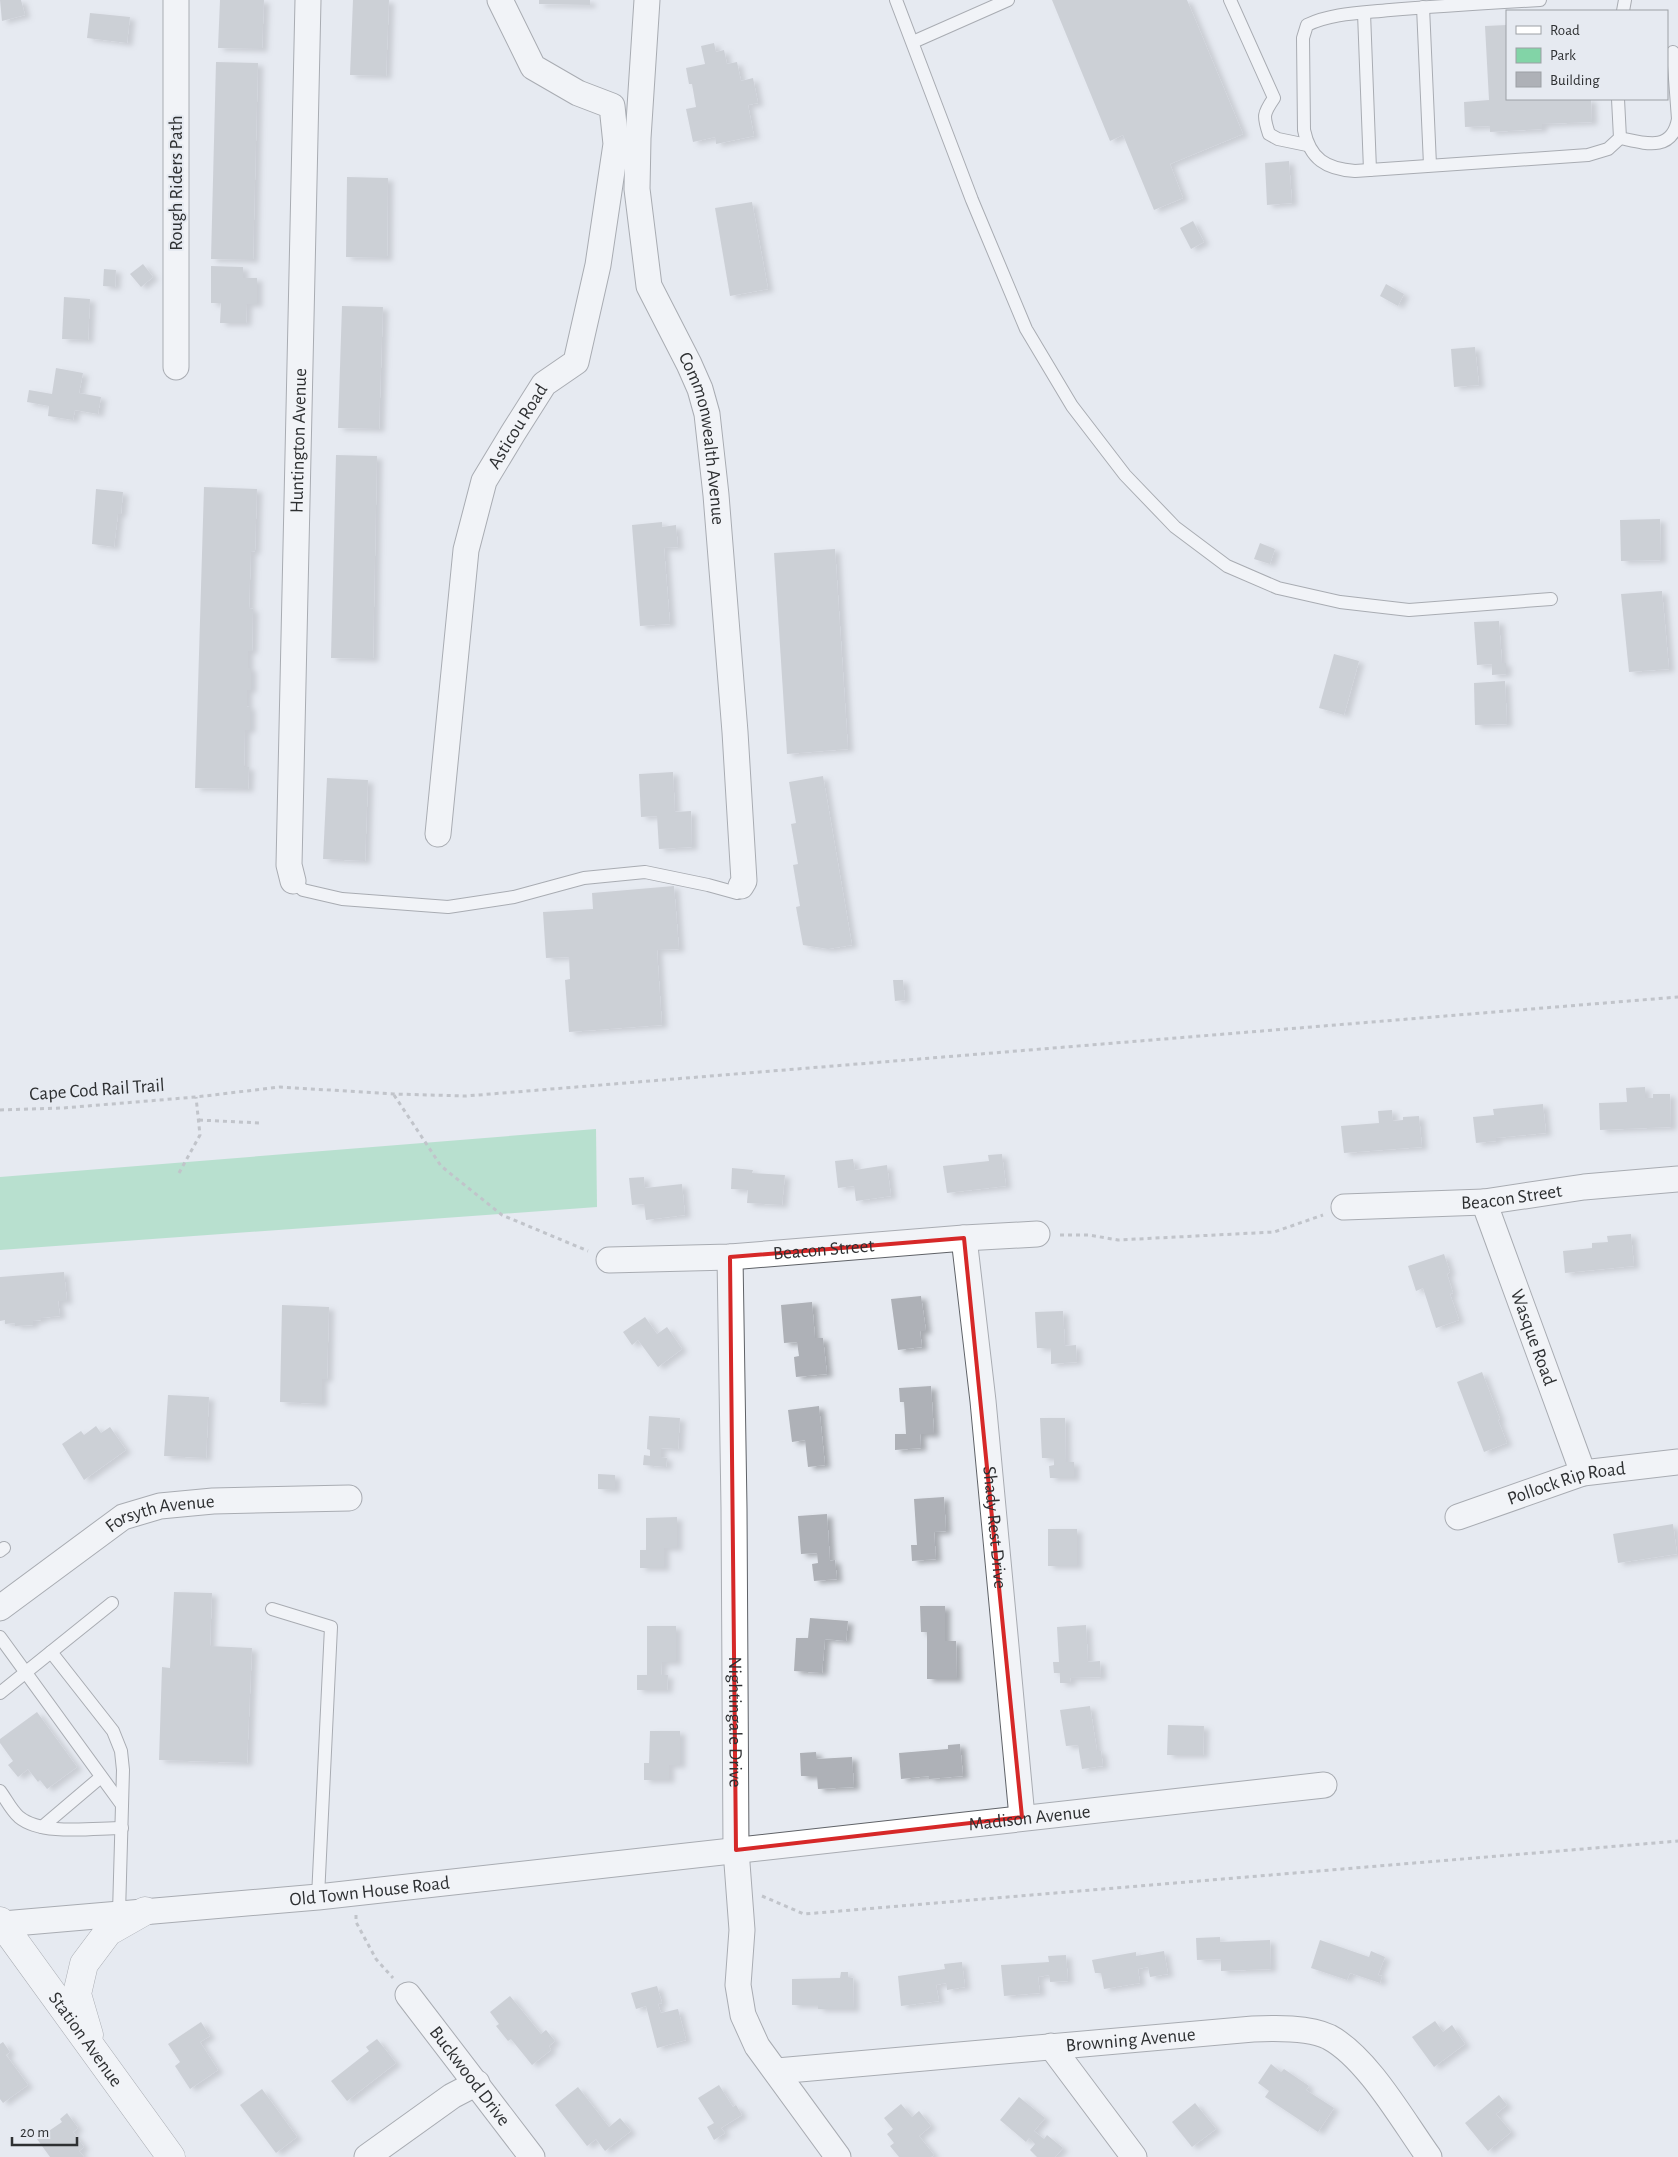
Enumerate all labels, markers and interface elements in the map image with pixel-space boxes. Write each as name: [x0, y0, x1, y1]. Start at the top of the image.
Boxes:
legend: [1506, 10, 1668, 100]
text: Road: [1550, 23, 1580, 38]
text: Park: [1550, 48, 1576, 63]
text: Building: [1550, 73, 1600, 88]
street label: Rough Riders Path: [167, 115, 186, 251]
street label: Commonwealth Avenue: [675, 349, 728, 526]
street label: Huntington Avenue: [287, 368, 310, 513]
street label: Asticou Road: [484, 380, 551, 472]
street label: Cape Cod Rail Trail: [29, 1076, 165, 1104]
street label: Beacon Street: [1461, 1181, 1563, 1212]
street label: Beacon Street: [772, 1236, 875, 1263]
street label: Wasque Road: [1507, 1287, 1560, 1388]
street label: Pollock Rip Road: [1505, 1459, 1627, 1508]
street label: Shady Rest Drive: [980, 1465, 1010, 1589]
street label: Forsyth Avenue: [102, 1491, 215, 1536]
street label: Nightingale Drive: [725, 1656, 745, 1788]
street label: Madison Avenue: [967, 1802, 1091, 1834]
street label: Old Town House Road: [289, 1873, 451, 1909]
street label: Station Avenue: [45, 1988, 126, 2090]
street label: Buckwood Drive: [426, 2023, 514, 2129]
street label: Browning Avenue: [1065, 2025, 1196, 2055]
scale bar: [12, 2114, 78, 2146]
text: 20 m: [20, 2125, 49, 2140]

